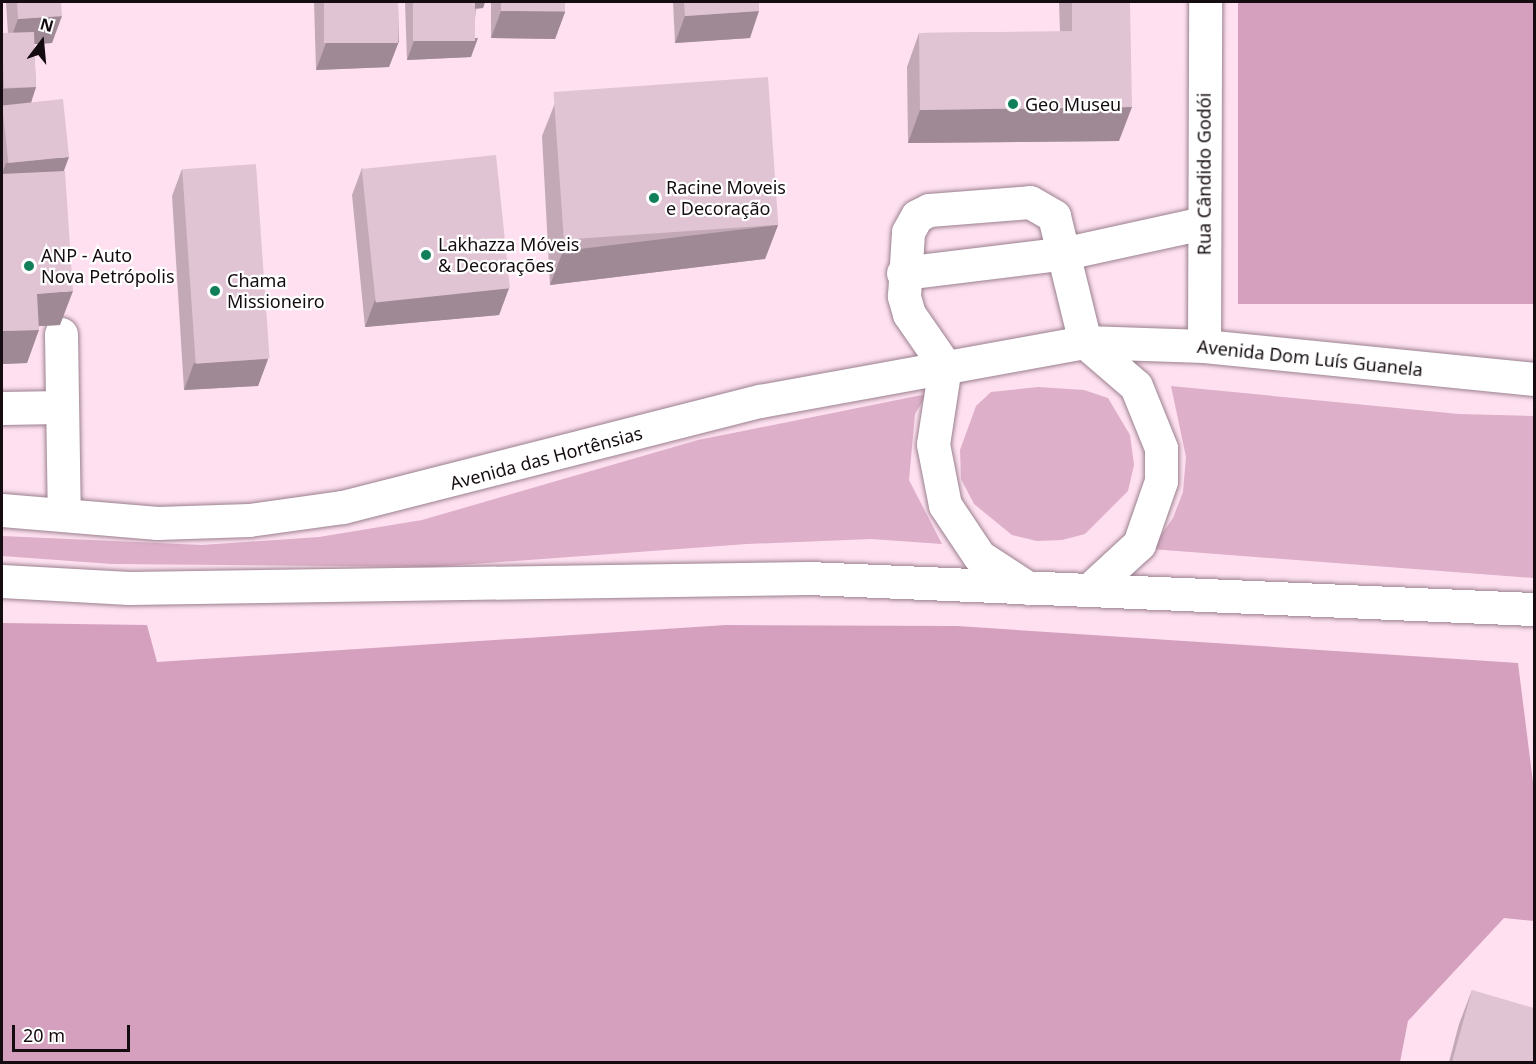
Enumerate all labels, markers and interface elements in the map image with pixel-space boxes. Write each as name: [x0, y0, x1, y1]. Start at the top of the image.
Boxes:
north arrow: [12, 12, 72, 72]
text: N: [38, 12, 56, 37]
place label: Geo Museu: [1025, 93, 1121, 115]
street label: Rua Cândido Godói: [1193, 93, 1215, 255]
marker: Geo Museu: [1006, 97, 1020, 111]
place label: Racine Moveis e Decoração: [666, 177, 786, 219]
marker: Racine Moveis e Decoração: [647, 191, 661, 205]
place label: Lakhazza Móveis & Decorações: [438, 234, 579, 276]
place label: ANP - Auto Nova Petrópolis: [41, 245, 175, 288]
marker: Lakhazza Móveis & Decorações: [419, 248, 433, 262]
marker: ANP - Auto Nova Petrópolis: [22, 259, 36, 273]
place label: Chama Missioneiro: [227, 270, 325, 312]
marker: Chama Missioneiro: [208, 284, 222, 298]
street label: Avenida Dom Luís Guanela: [1196, 335, 1424, 381]
street label: Avenida das Hortênsias: [447, 422, 645, 494]
scale bar: [15, 1013, 134, 1051]
text: 20 m: [23, 1023, 65, 1047]

